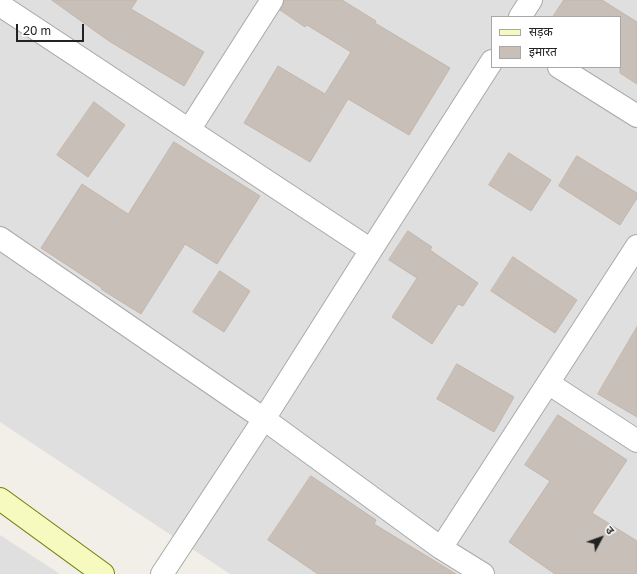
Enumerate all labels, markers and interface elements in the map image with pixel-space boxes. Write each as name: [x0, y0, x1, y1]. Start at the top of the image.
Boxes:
scale bar: [18, 16, 86, 42]
legend: [491, 16, 621, 68]
text: 20 m: [23, 23, 51, 38]
text: सड़क: [529, 24, 553, 39]
text: इमारत: [529, 44, 557, 59]
north arrow: [581, 518, 621, 558]
text: उ: [603, 523, 617, 536]

